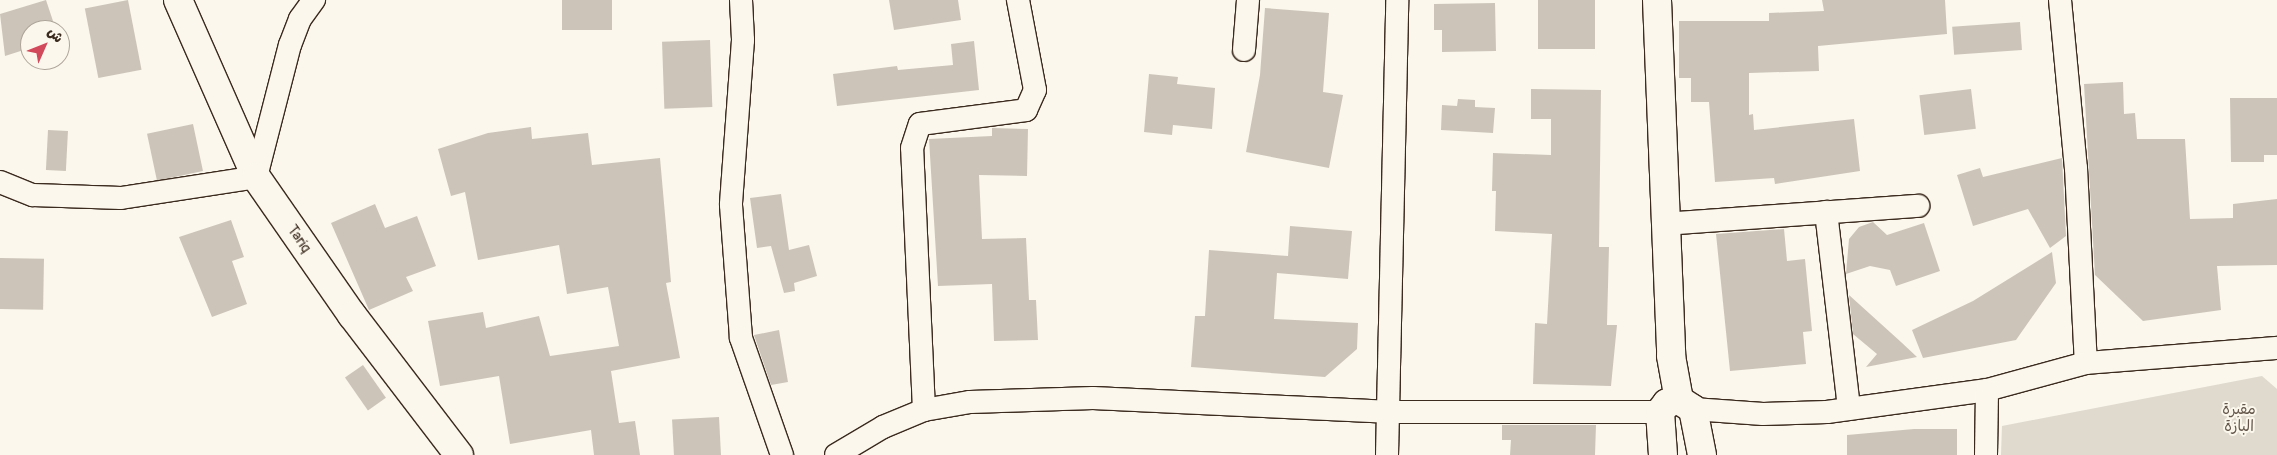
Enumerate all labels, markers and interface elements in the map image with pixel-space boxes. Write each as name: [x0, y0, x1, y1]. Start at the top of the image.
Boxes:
north arrow: [20, 20, 70, 70]
text: ش: [44, 23, 67, 46]
street label: Tariq: [283, 222, 315, 256]
park label: مقبرة البازة: [2222, 400, 2256, 435]

